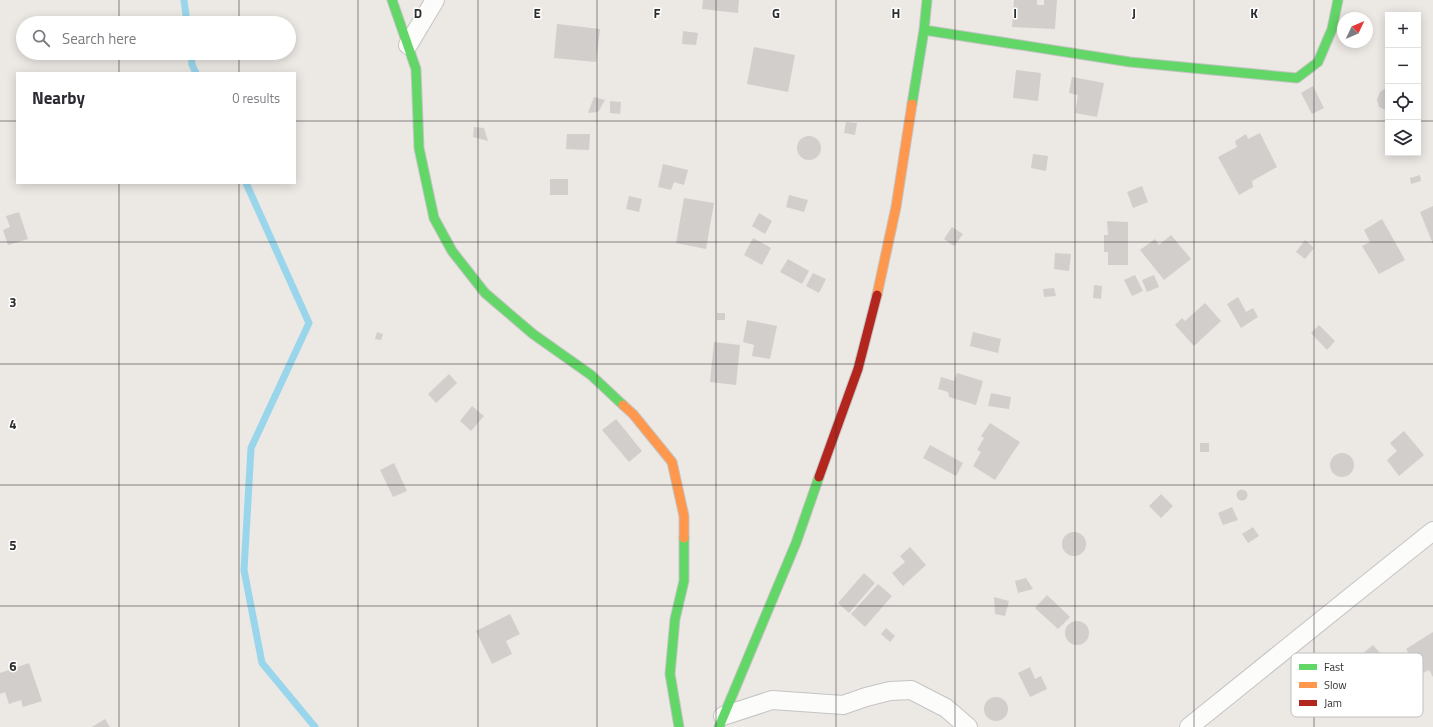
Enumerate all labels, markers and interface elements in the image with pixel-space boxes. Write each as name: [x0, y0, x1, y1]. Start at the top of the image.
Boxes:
text: D: [414, 3, 422, 23]
text: E: [533, 3, 541, 23]
text: F: [654, 3, 661, 23]
text: G: [772, 3, 780, 23]
text: H: [892, 3, 900, 23]
text: I: [1013, 3, 1017, 23]
text: J: [1132, 3, 1136, 23]
text: K: [1250, 3, 1258, 23]
north arrow: [1337, 12, 1373, 48]
map controls: [1385, 12, 1421, 156]
button: +: [1385, 12, 1421, 48]
search box: [16, 16, 296, 60]
icon: search: [30, 27, 52, 49]
text: Search here: [62, 27, 136, 50]
button: −: [1385, 48, 1421, 84]
button: locate: [1385, 84, 1421, 120]
text: Nearby: [32, 85, 85, 111]
text: 0 results: [232, 88, 280, 108]
button: layers: [1385, 120, 1421, 156]
text: 3: [9, 292, 17, 312]
text: 4: [9, 414, 17, 434]
text: 5: [9, 535, 17, 555]
legend: [1291, 653, 1423, 717]
text: 6: [9, 656, 17, 676]
text: Fast: [1324, 659, 1344, 675]
text: Slow: [1324, 677, 1347, 693]
text: Jam: [1324, 695, 1342, 711]

